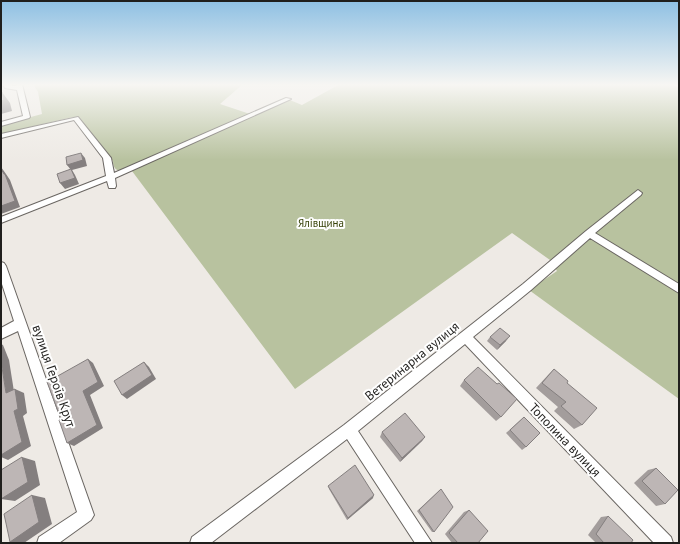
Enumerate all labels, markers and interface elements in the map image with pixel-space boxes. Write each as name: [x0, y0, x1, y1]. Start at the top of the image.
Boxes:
park label: Ялівщина: [298, 216, 344, 230]
street label: Ветеринарна вулиця: [361, 318, 463, 404]
street label: вулиця Героїв Крут: [28, 322, 80, 430]
street label: Тополина вулиця: [525, 399, 605, 481]

